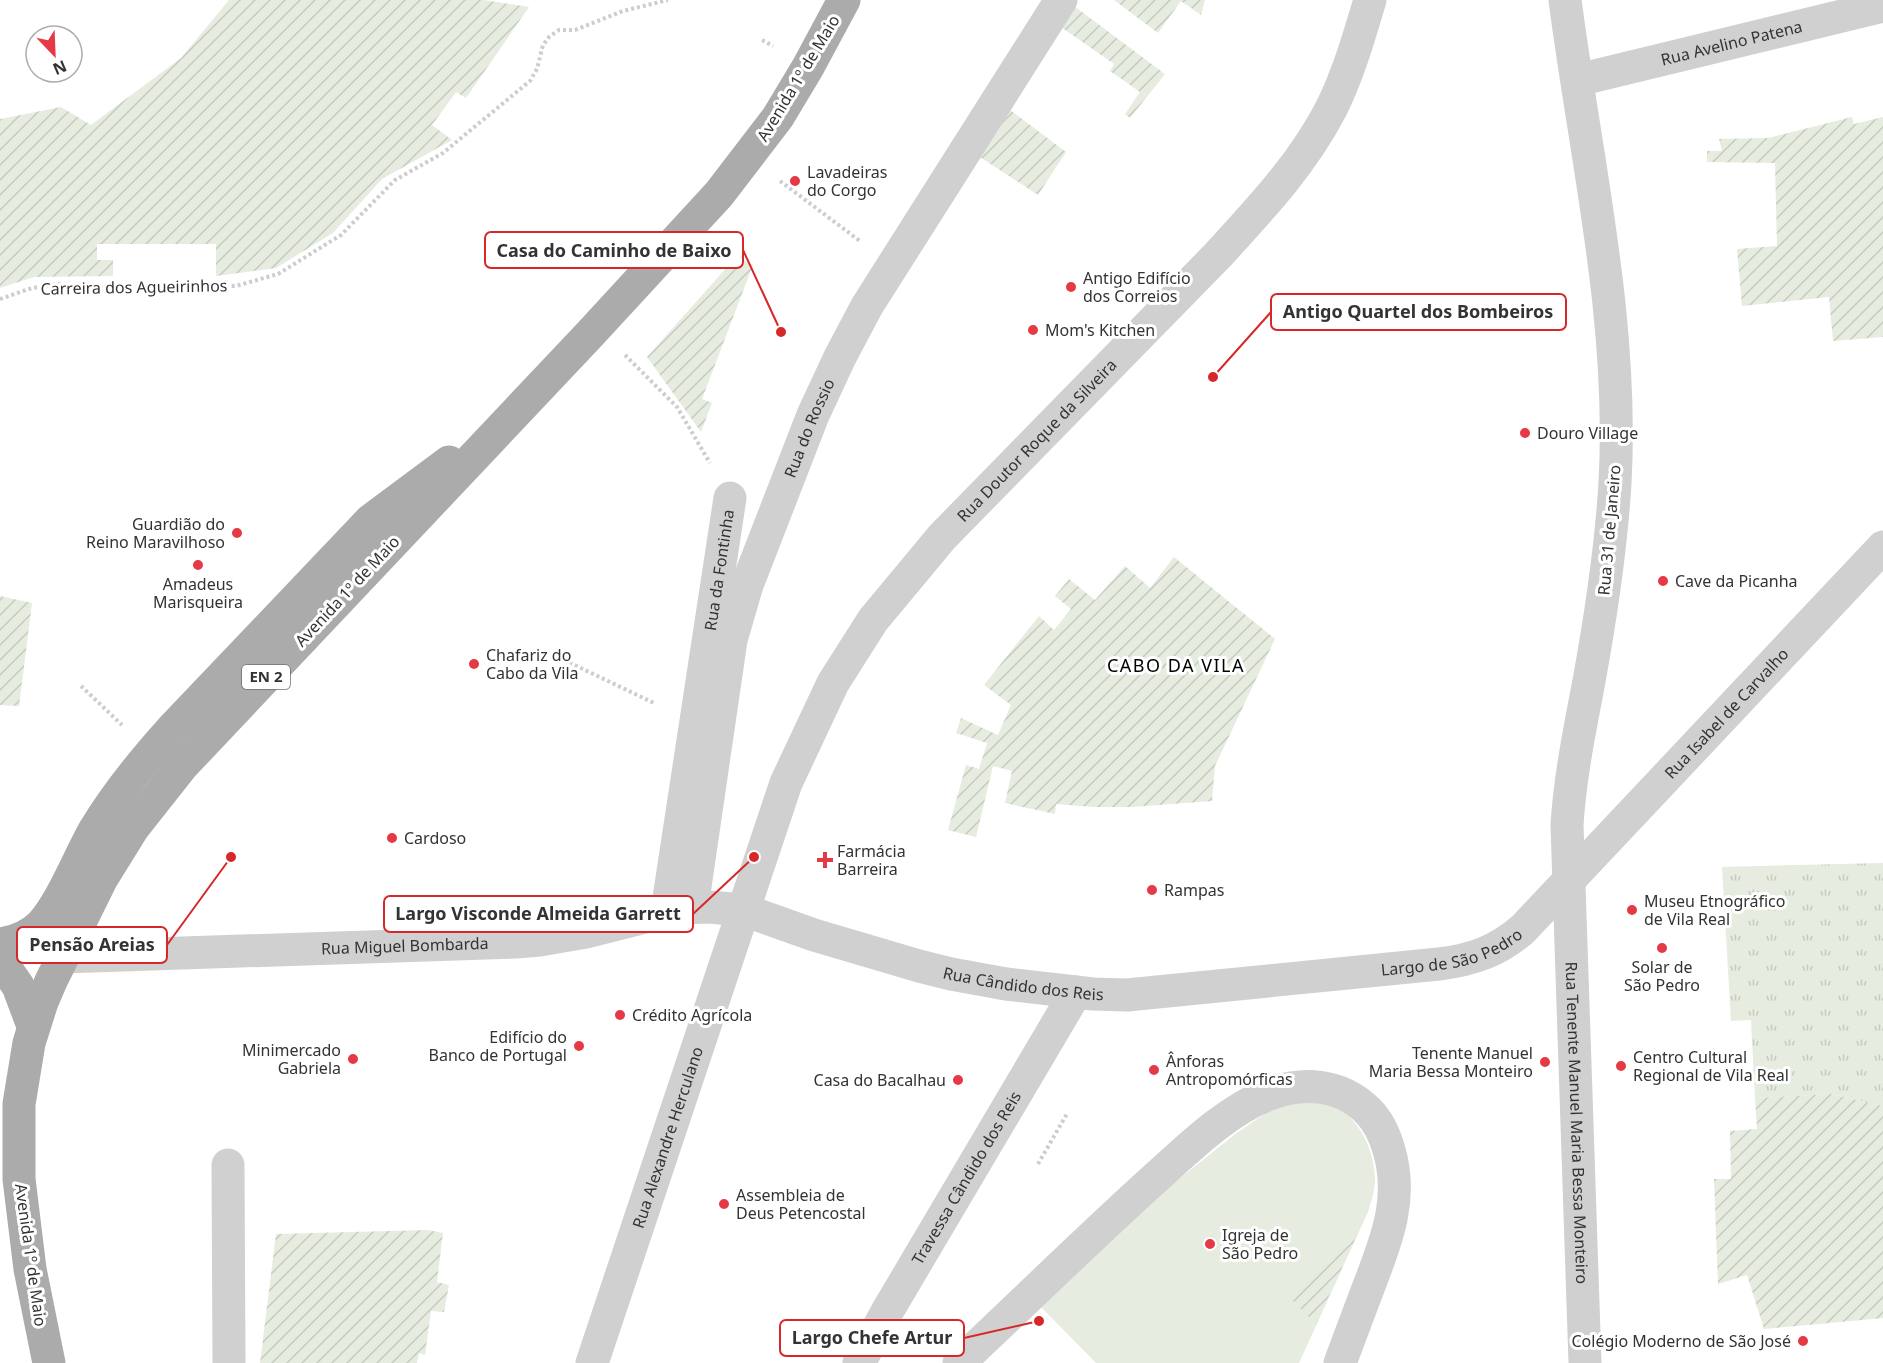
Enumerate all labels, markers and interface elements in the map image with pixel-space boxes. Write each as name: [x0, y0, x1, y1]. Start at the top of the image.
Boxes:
street label: Avenida 1º de Maio: [751, 11, 845, 145]
street label: Rua Avelino Patena: [1659, 15, 1804, 71]
north arrow: [24, 24, 84, 84]
text: N: [50, 55, 70, 80]
place label: Lavadeiras do Corgo: [807, 161, 887, 201]
marker: Lavadeiras do Corgo: [788, 174, 802, 188]
callout: Casa do Caminho de Baixo: [485, 232, 743, 268]
text: Casa do Caminho de Baixo: [497, 238, 731, 262]
place label: Antigo Edifício dos Correios: [1083, 267, 1191, 307]
street label: Carreira dos Agueirinhos: [40, 274, 228, 300]
marker: Antigo Edifício dos Correios: [1064, 280, 1078, 294]
callout: Antigo Quartel dos Bombeiros: [1271, 294, 1566, 330]
text: Antigo Quartel dos Bombeiros: [1283, 299, 1553, 323]
place label: Mom's Kitchen: [1045, 319, 1155, 341]
marker: Mom's Kitchen: [1026, 323, 1040, 337]
street label: Rua Doutor Roque da Silveira: [952, 354, 1121, 526]
street label: Rua do Rossio: [779, 375, 840, 481]
place label: Douro Village: [1537, 422, 1638, 444]
marker: Douro Village: [1518, 426, 1532, 440]
street label: Rua 31 de Janeiro: [1592, 464, 1626, 596]
street label: Rua da Fontinha: [699, 508, 739, 632]
place label: Guardião do Reino Maravilhoso: [86, 513, 225, 553]
marker: Guardião do Reino Maravilhoso: [230, 526, 244, 540]
street label: Avenida 1º de Maio: [290, 531, 404, 651]
marker: Amadeus Marisqueira: [191, 558, 205, 572]
place label: Cave da Picanha: [1675, 570, 1798, 592]
place label: Amadeus Marisqueira: [153, 573, 243, 613]
marker: Cave da Picanha: [1656, 574, 1670, 588]
street label: Rua Isabel de Carvalho: [1659, 643, 1793, 783]
place label: Chafariz do Cabo da Vila: [486, 644, 579, 684]
district label: CABO DA VILA: [1107, 653, 1245, 677]
marker: Chafariz do Cabo da Vila: [467, 657, 481, 671]
road number: EN 2: [242, 665, 290, 689]
place label: Cardoso: [404, 827, 466, 849]
marker: Cardoso: [385, 831, 399, 845]
place label: Farmácia Barreira: [837, 840, 906, 880]
marker: Farmácia Barreira: [818, 853, 832, 867]
place label: Rampas: [1164, 879, 1224, 901]
marker: Rampas: [1145, 883, 1159, 897]
place label: Museu Etnográfico de Vila Real: [1644, 890, 1785, 930]
callout: Largo Visconde Almeida Garrett: [384, 896, 693, 932]
text: Largo Visconde Almeida Garrett: [395, 901, 681, 925]
marker: Museu Etnográfico de Vila Real: [1625, 903, 1639, 917]
street label: Largo de São Pedro: [1380, 923, 1527, 981]
callout: Pensão Areias: [17, 927, 167, 963]
text: Pensão Areias: [29, 932, 155, 956]
street label: Rua Miguel Bombarda: [321, 932, 489, 959]
marker: Solar de São Pedro: [1655, 941, 1669, 955]
place label: Solar de São Pedro: [1624, 956, 1700, 996]
street label: Rua Cândido dos Reis: [941, 961, 1104, 1005]
street label: Rua Tenente Manuel Maria Bessa Monteiro: [1561, 961, 1593, 1284]
place label: Crédito Agrícola: [632, 1004, 752, 1026]
marker: Crédito Agrícola: [613, 1008, 627, 1022]
place label: Edifício do Banco de Portugal: [429, 1026, 567, 1066]
place label: Minimercado Gabriela: [242, 1039, 341, 1079]
marker: Edifício do Banco de Portugal: [572, 1039, 586, 1053]
place label: Tenente Manuel Maria Bessa Monteiro: [1369, 1042, 1533, 1082]
street label: Rua Alexandre Herculano: [627, 1044, 708, 1231]
place label: Centro Cultural Regional de Vila Real: [1633, 1046, 1789, 1086]
place label: Ânforas Antropomórficas: [1166, 1050, 1293, 1090]
marker: Minimercado Gabriela: [346, 1052, 360, 1066]
marker: Tenente Manuel Maria Bessa Monteiro: [1538, 1055, 1552, 1069]
marker: Centro Cultural Regional de Vila Real: [1614, 1059, 1628, 1073]
marker: Ânforas Antropomórficas: [1147, 1063, 1161, 1077]
place label: Casa do Bacalhau: [814, 1069, 946, 1091]
marker: Casa do Bacalhau: [951, 1073, 965, 1087]
street label: Travessa Cândido dos Reis: [906, 1087, 1026, 1269]
street label: Avenida 1º de Maio: [10, 1182, 52, 1328]
place label: Assembleia de Deus Petencostal: [736, 1184, 866, 1224]
marker: Assembleia de Deus Petencostal: [717, 1197, 731, 1211]
place label: Igreja de São Pedro: [1222, 1224, 1298, 1264]
marker: Igreja de São Pedro: [1203, 1237, 1217, 1251]
callout: Largo Chefe Artur: [780, 1320, 964, 1356]
text: Largo Chefe Artur: [792, 1325, 952, 1349]
place label: Colégio Moderno de São José: [1571, 1330, 1791, 1352]
marker: Colégio Moderno de São José: [1796, 1334, 1810, 1348]

